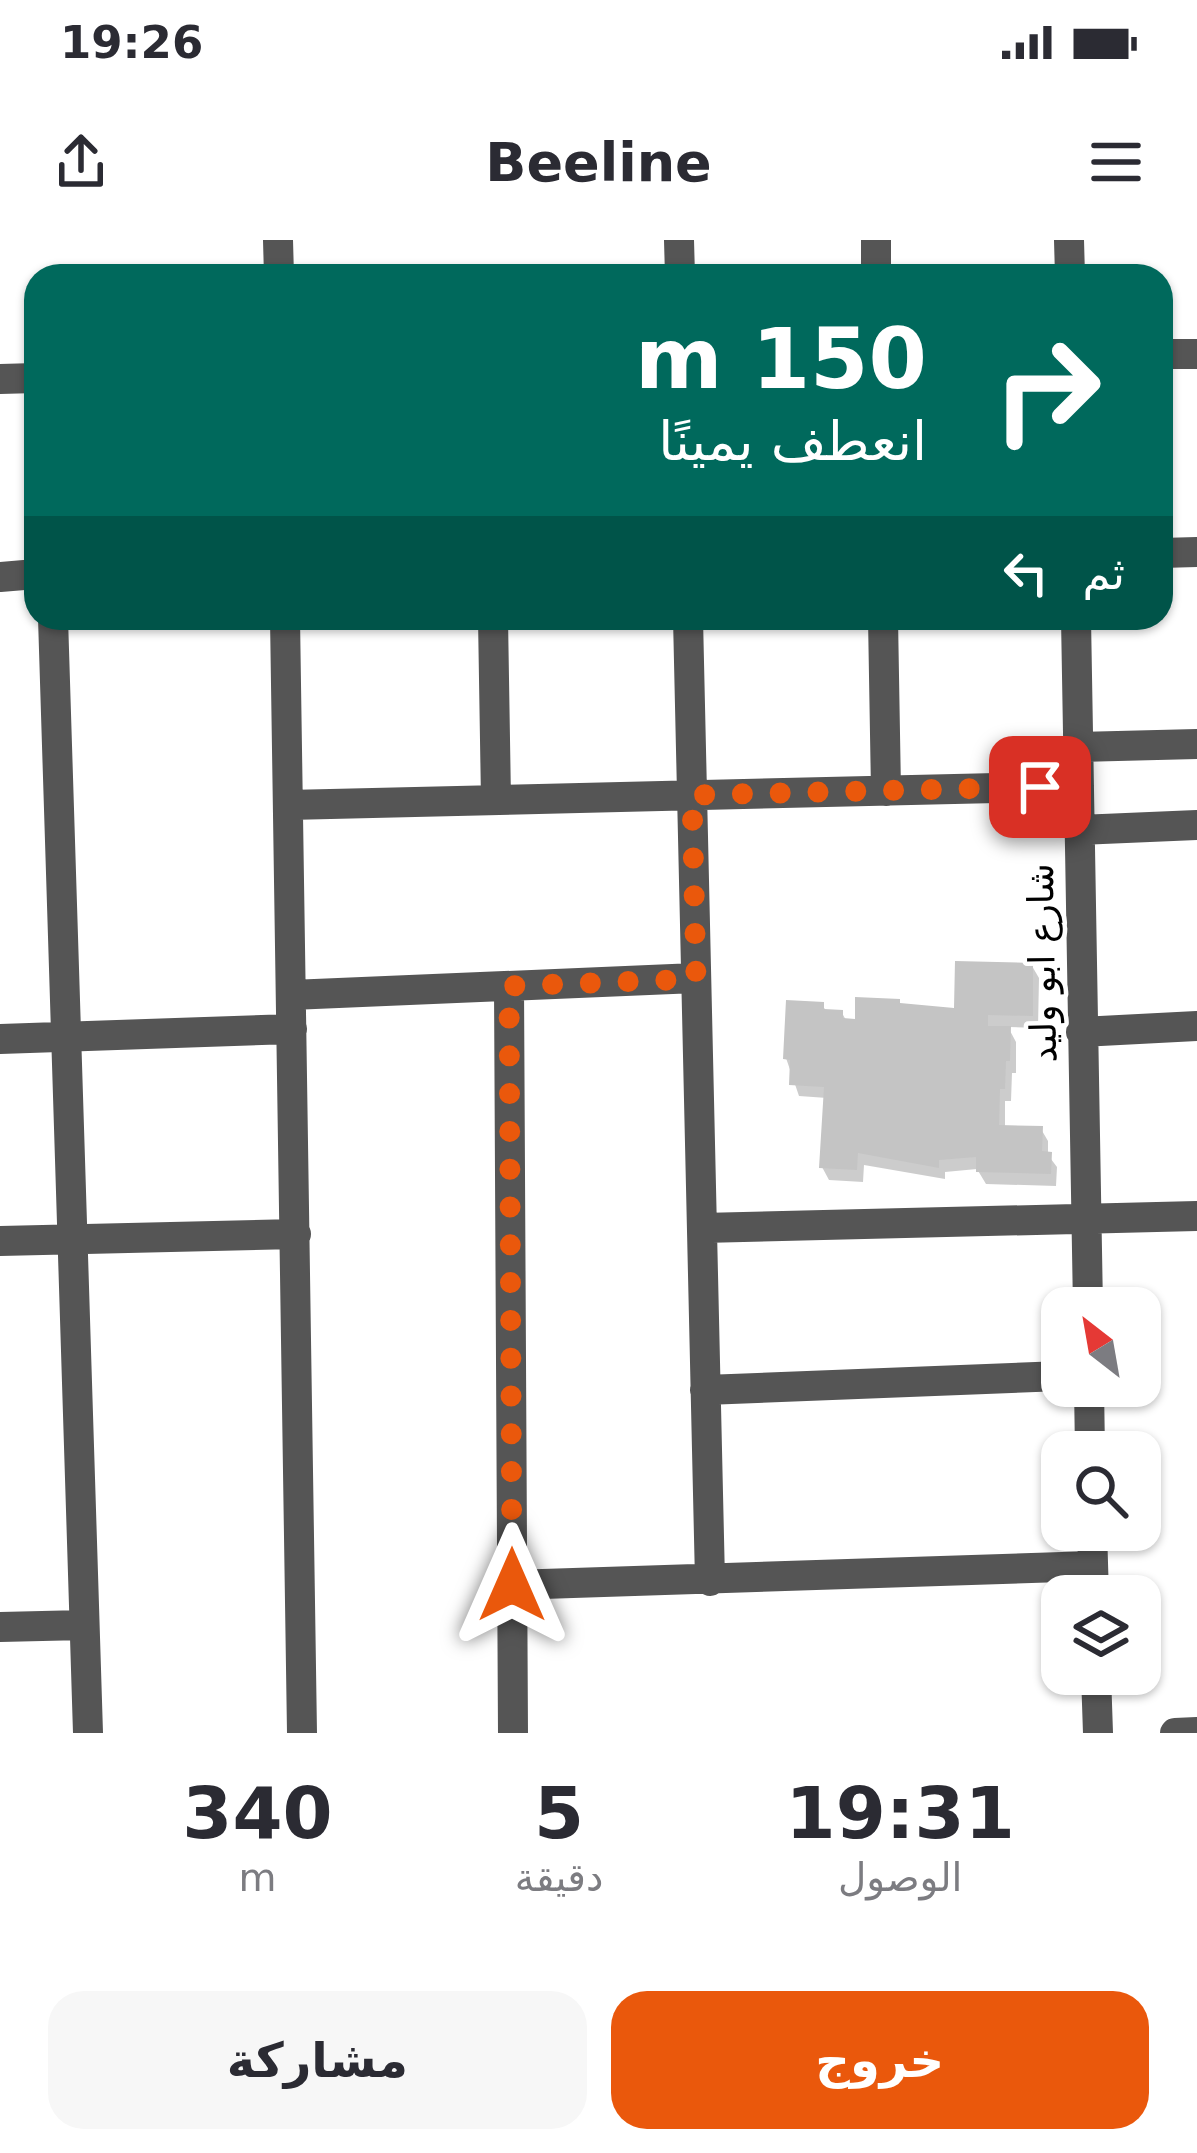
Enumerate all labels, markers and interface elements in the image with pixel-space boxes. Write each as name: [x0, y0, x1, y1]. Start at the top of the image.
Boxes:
text: 19:26: [60, 16, 203, 69]
icon: share: [48, 129, 114, 195]
icon: menu: [1083, 129, 1149, 195]
text: Beeline: [485, 131, 712, 194]
text: 150 m: [635, 310, 927, 408]
icon: right: [969, 312, 1125, 468]
text: انعطف يمينًا: [658, 410, 927, 473]
icon: left: [993, 540, 1059, 606]
text: ثم: [1083, 547, 1125, 600]
pin: [989, 736, 1091, 838]
icon: arrive: [1007, 754, 1073, 820]
street label: شارع ابو وليد: [1020, 863, 1065, 1063]
north arrow: [1041, 1287, 1161, 1407]
map controls: [1041, 1287, 1161, 1695]
button: search: [1041, 1431, 1161, 1551]
position arrow: [449, 1522, 575, 1648]
button: layers: [1041, 1575, 1161, 1695]
text: 340: [182, 1771, 333, 1855]
text: 5: [534, 1771, 584, 1855]
text: 19:31: [786, 1771, 1015, 1855]
text: m: [238, 1855, 276, 1900]
text: دقيقة: [515, 1855, 603, 1900]
text: الوصول: [838, 1855, 962, 1900]
button: مشاركة: [48, 1991, 587, 2129]
button: خروج: [611, 1991, 1149, 2129]

